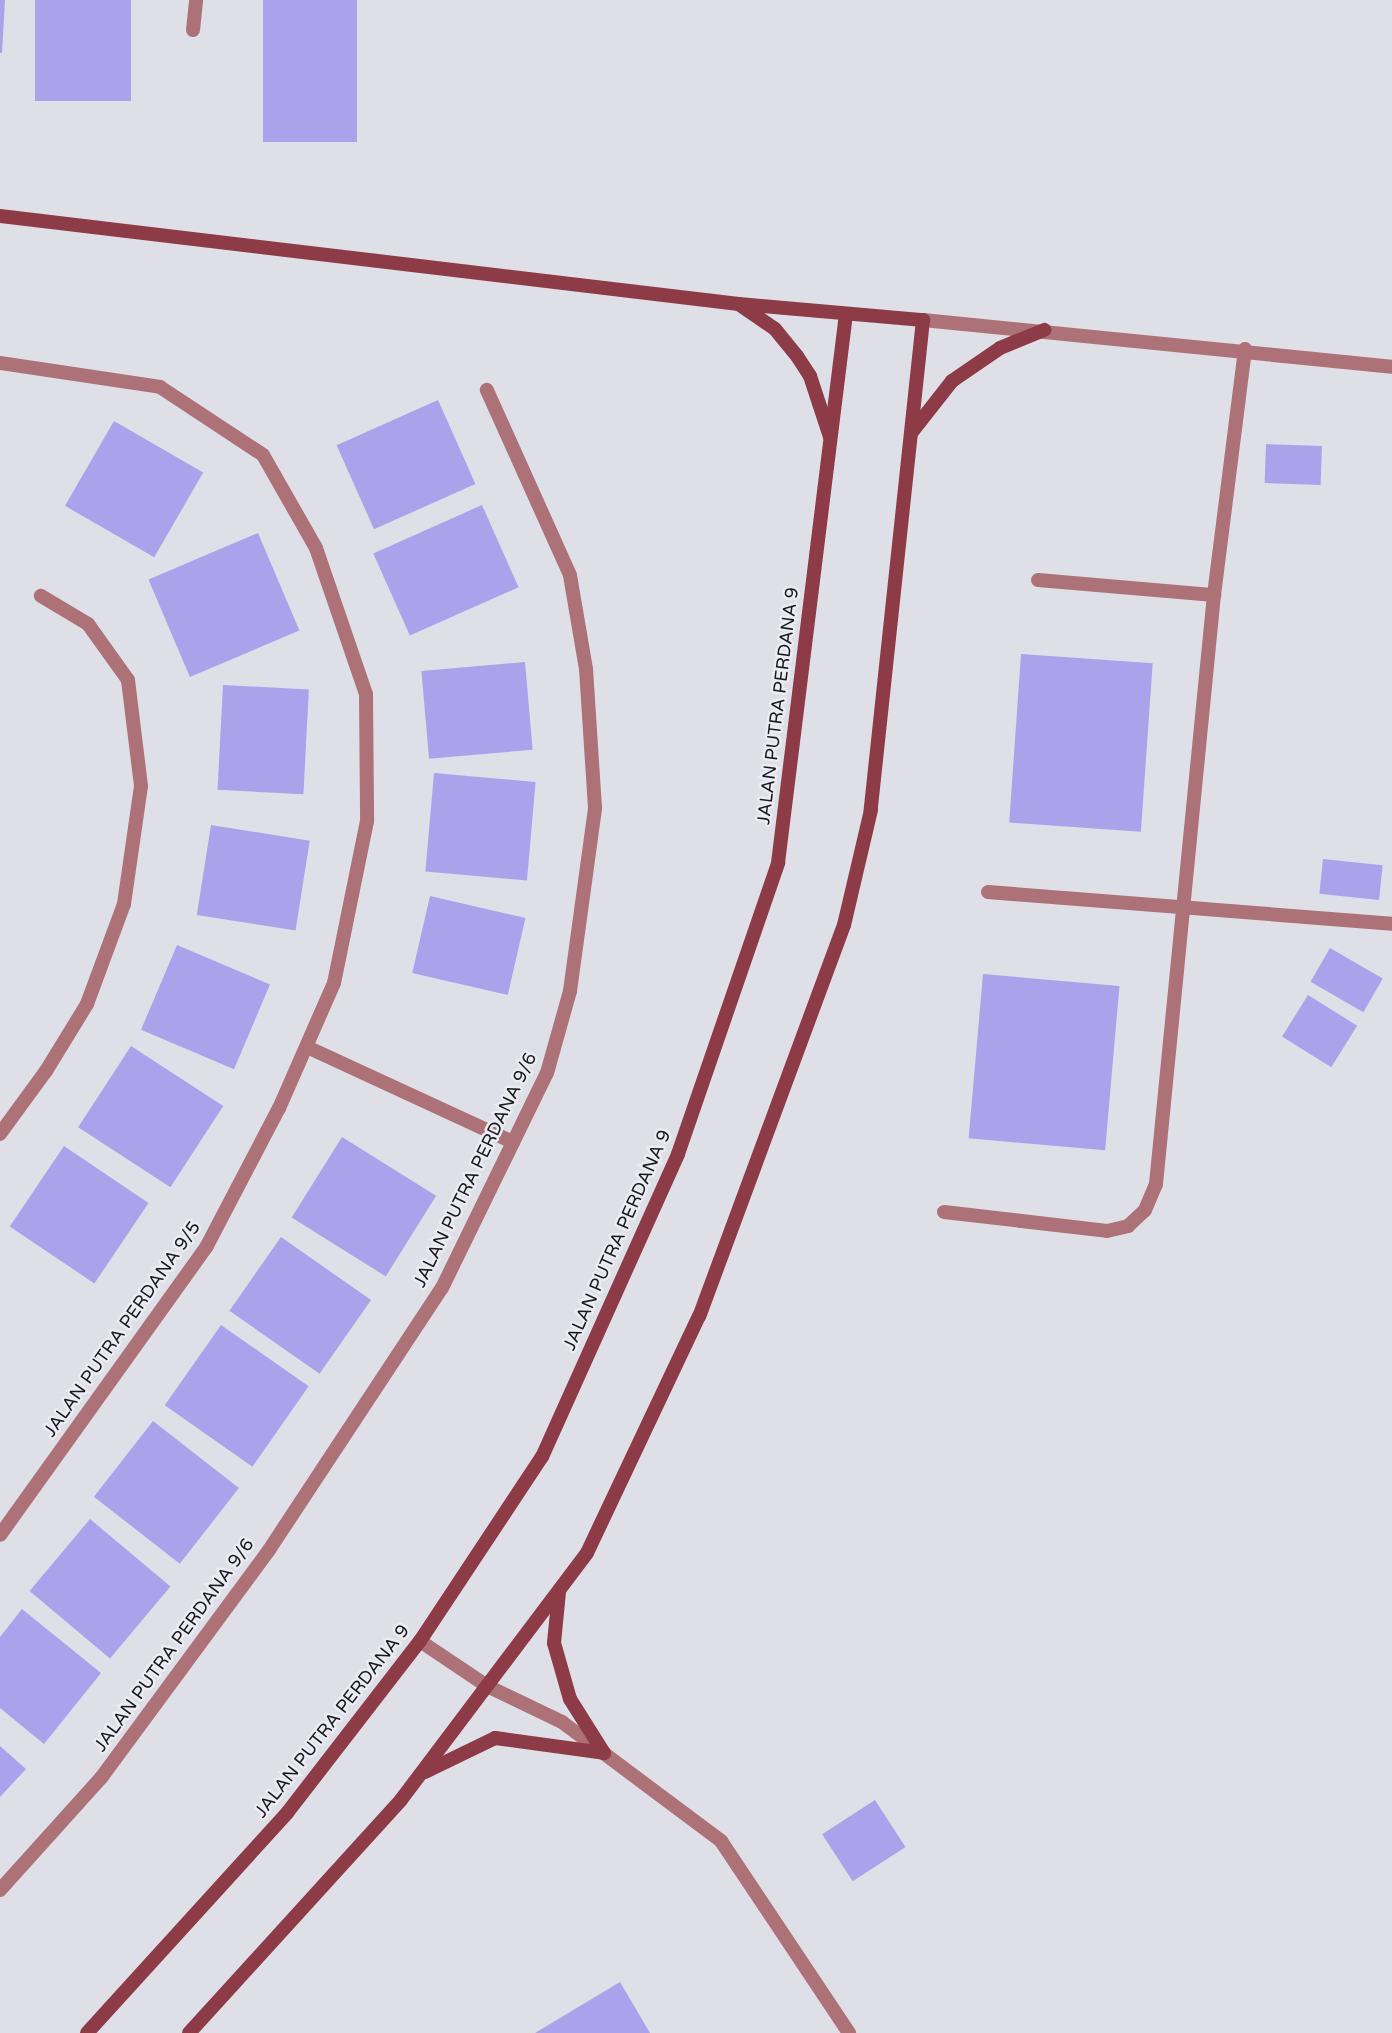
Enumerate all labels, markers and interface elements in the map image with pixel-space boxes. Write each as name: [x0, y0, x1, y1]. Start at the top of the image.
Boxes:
street label: JALAN PUTRA PERDANA 9: [753, 586, 803, 826]
street label: JALAN PUTRA PERDANA 9/6: [409, 1049, 541, 1291]
street label: JALAN PUTRA PERDANA 9: [559, 1126, 675, 1354]
street label: JALAN PUTRA PERDANA 9/5: [39, 1217, 205, 1441]
street label: JALAN PUTRA PERDANA 9/6: [89, 1534, 259, 1756]
street label: JALAN PUTRA PERDANA 9: [250, 1620, 414, 1822]

